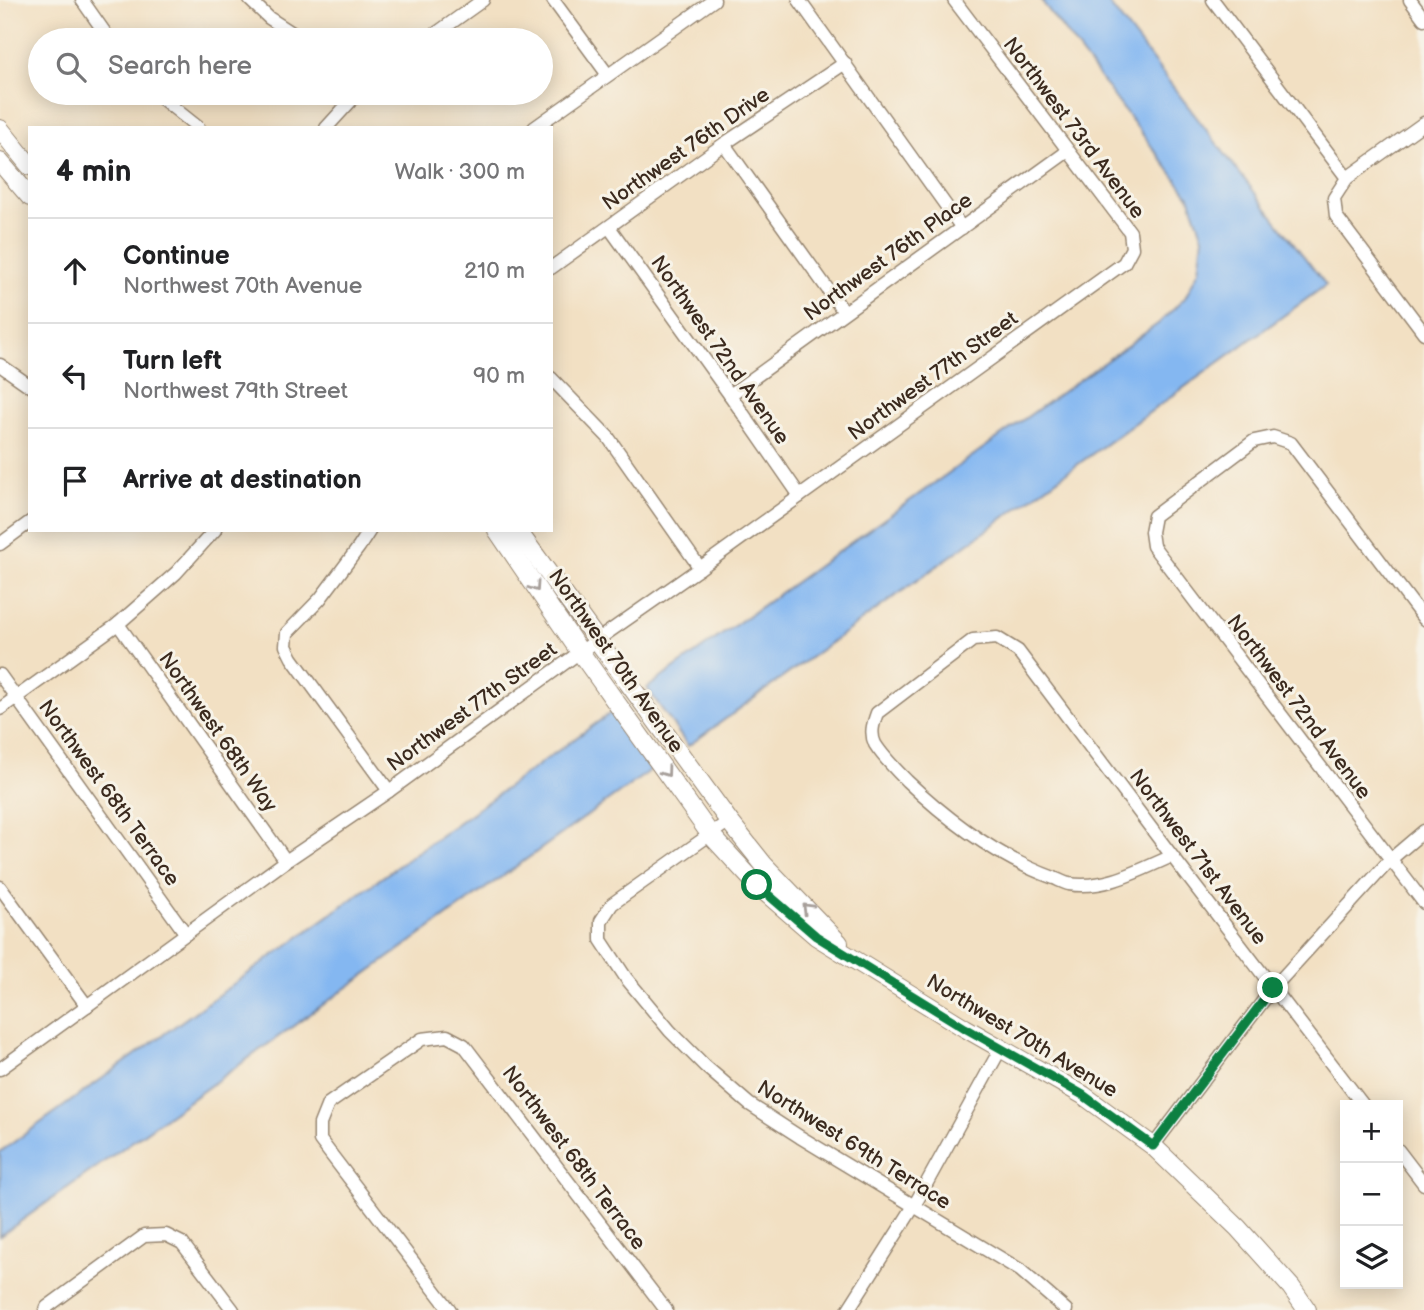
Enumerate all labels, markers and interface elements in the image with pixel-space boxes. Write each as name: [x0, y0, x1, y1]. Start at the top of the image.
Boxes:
search box: [28, 28, 553, 105]
street label: Northwest 73rd Avenue: [998, 32, 1150, 224]
icon: search: [52, 48, 90, 86]
text: Search here: [108, 51, 252, 82]
street label: Northwest 76th Drive: [598, 82, 774, 216]
text: 4 min: [56, 154, 131, 190]
text: Walk · 300 m: [394, 158, 525, 186]
street label: Northwest 76th Place: [799, 188, 977, 326]
text: Continue: [123, 241, 230, 272]
street label: Northwest 72nd Avenue: [645, 251, 795, 449]
icon: ahead: [56, 252, 94, 290]
text: 210 m: [464, 257, 525, 285]
text: Northwest 70th Avenue: [123, 272, 362, 300]
street label: Northwest 77th Street: [843, 306, 1023, 446]
text: Turn left: [123, 346, 222, 377]
icon: left: [56, 357, 94, 395]
text: 90 m: [473, 362, 525, 390]
text: Northwest 79th Street: [123, 377, 348, 405]
icon: arrive: [56, 462, 94, 500]
text: Arrive at destination: [123, 465, 362, 496]
street label: Northwest 70th Avenue: [543, 564, 689, 758]
one-way arrow: [527, 579, 540, 592]
street label: Northwest 72nd Avenue: [1221, 610, 1377, 804]
street label: Northwest 77th Street: [382, 637, 562, 777]
street label: Northwest 68th Way: [153, 647, 283, 817]
street label: Northwest 68th Terrace: [33, 695, 185, 891]
one-way arrow: [658, 764, 671, 777]
street label: Northwest 71st Avenue: [1124, 764, 1272, 950]
route start: [741, 869, 772, 900]
one-way arrow: [803, 903, 816, 916]
street label: Northwest 70th Avenue: [922, 969, 1122, 1103]
route end: [1257, 972, 1288, 1003]
street label: Northwest 68th Terrace: [497, 1061, 651, 1255]
street label: Northwest 69th Terrace: [753, 1075, 955, 1215]
map controls: [1340, 1100, 1403, 1289]
button: +: [1340, 1100, 1403, 1163]
button: −: [1340, 1163, 1403, 1226]
button: layers: [1340, 1226, 1403, 1289]

